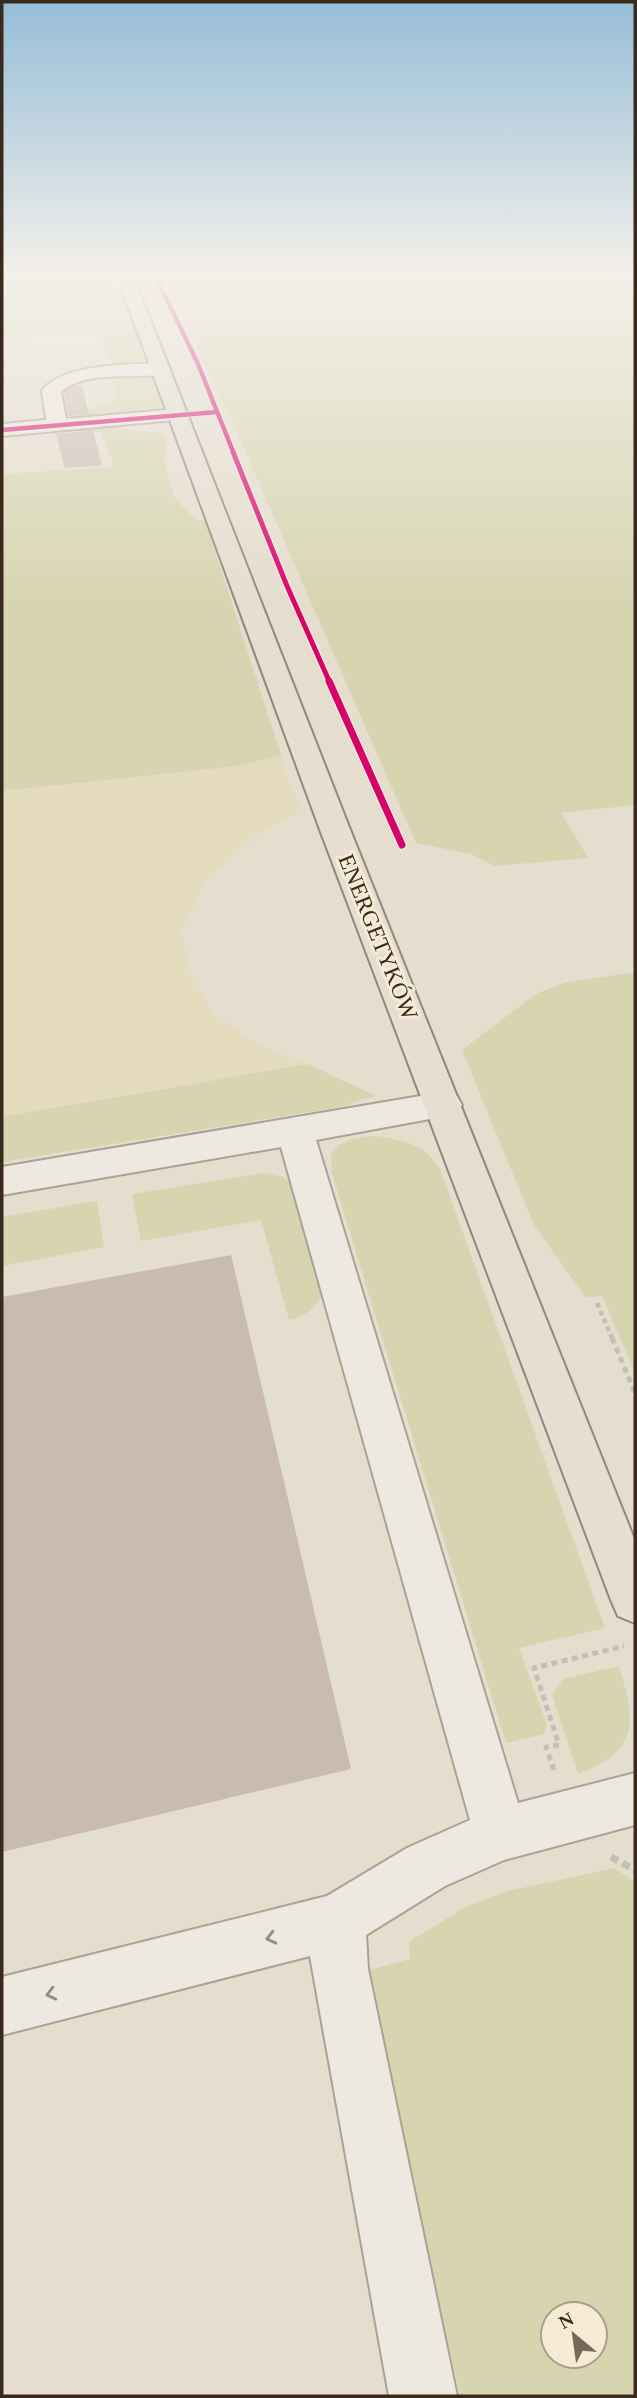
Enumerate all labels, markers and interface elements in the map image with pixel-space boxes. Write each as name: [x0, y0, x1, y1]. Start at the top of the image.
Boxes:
street label: ENERGETYKÓW: [333, 850, 424, 1024]
one-way arrow: [265, 1930, 277, 1944]
one-way arrow: [45, 1986, 57, 2000]
north arrow: [539, 2300, 609, 2370]
text: N: [555, 2308, 577, 2333]

